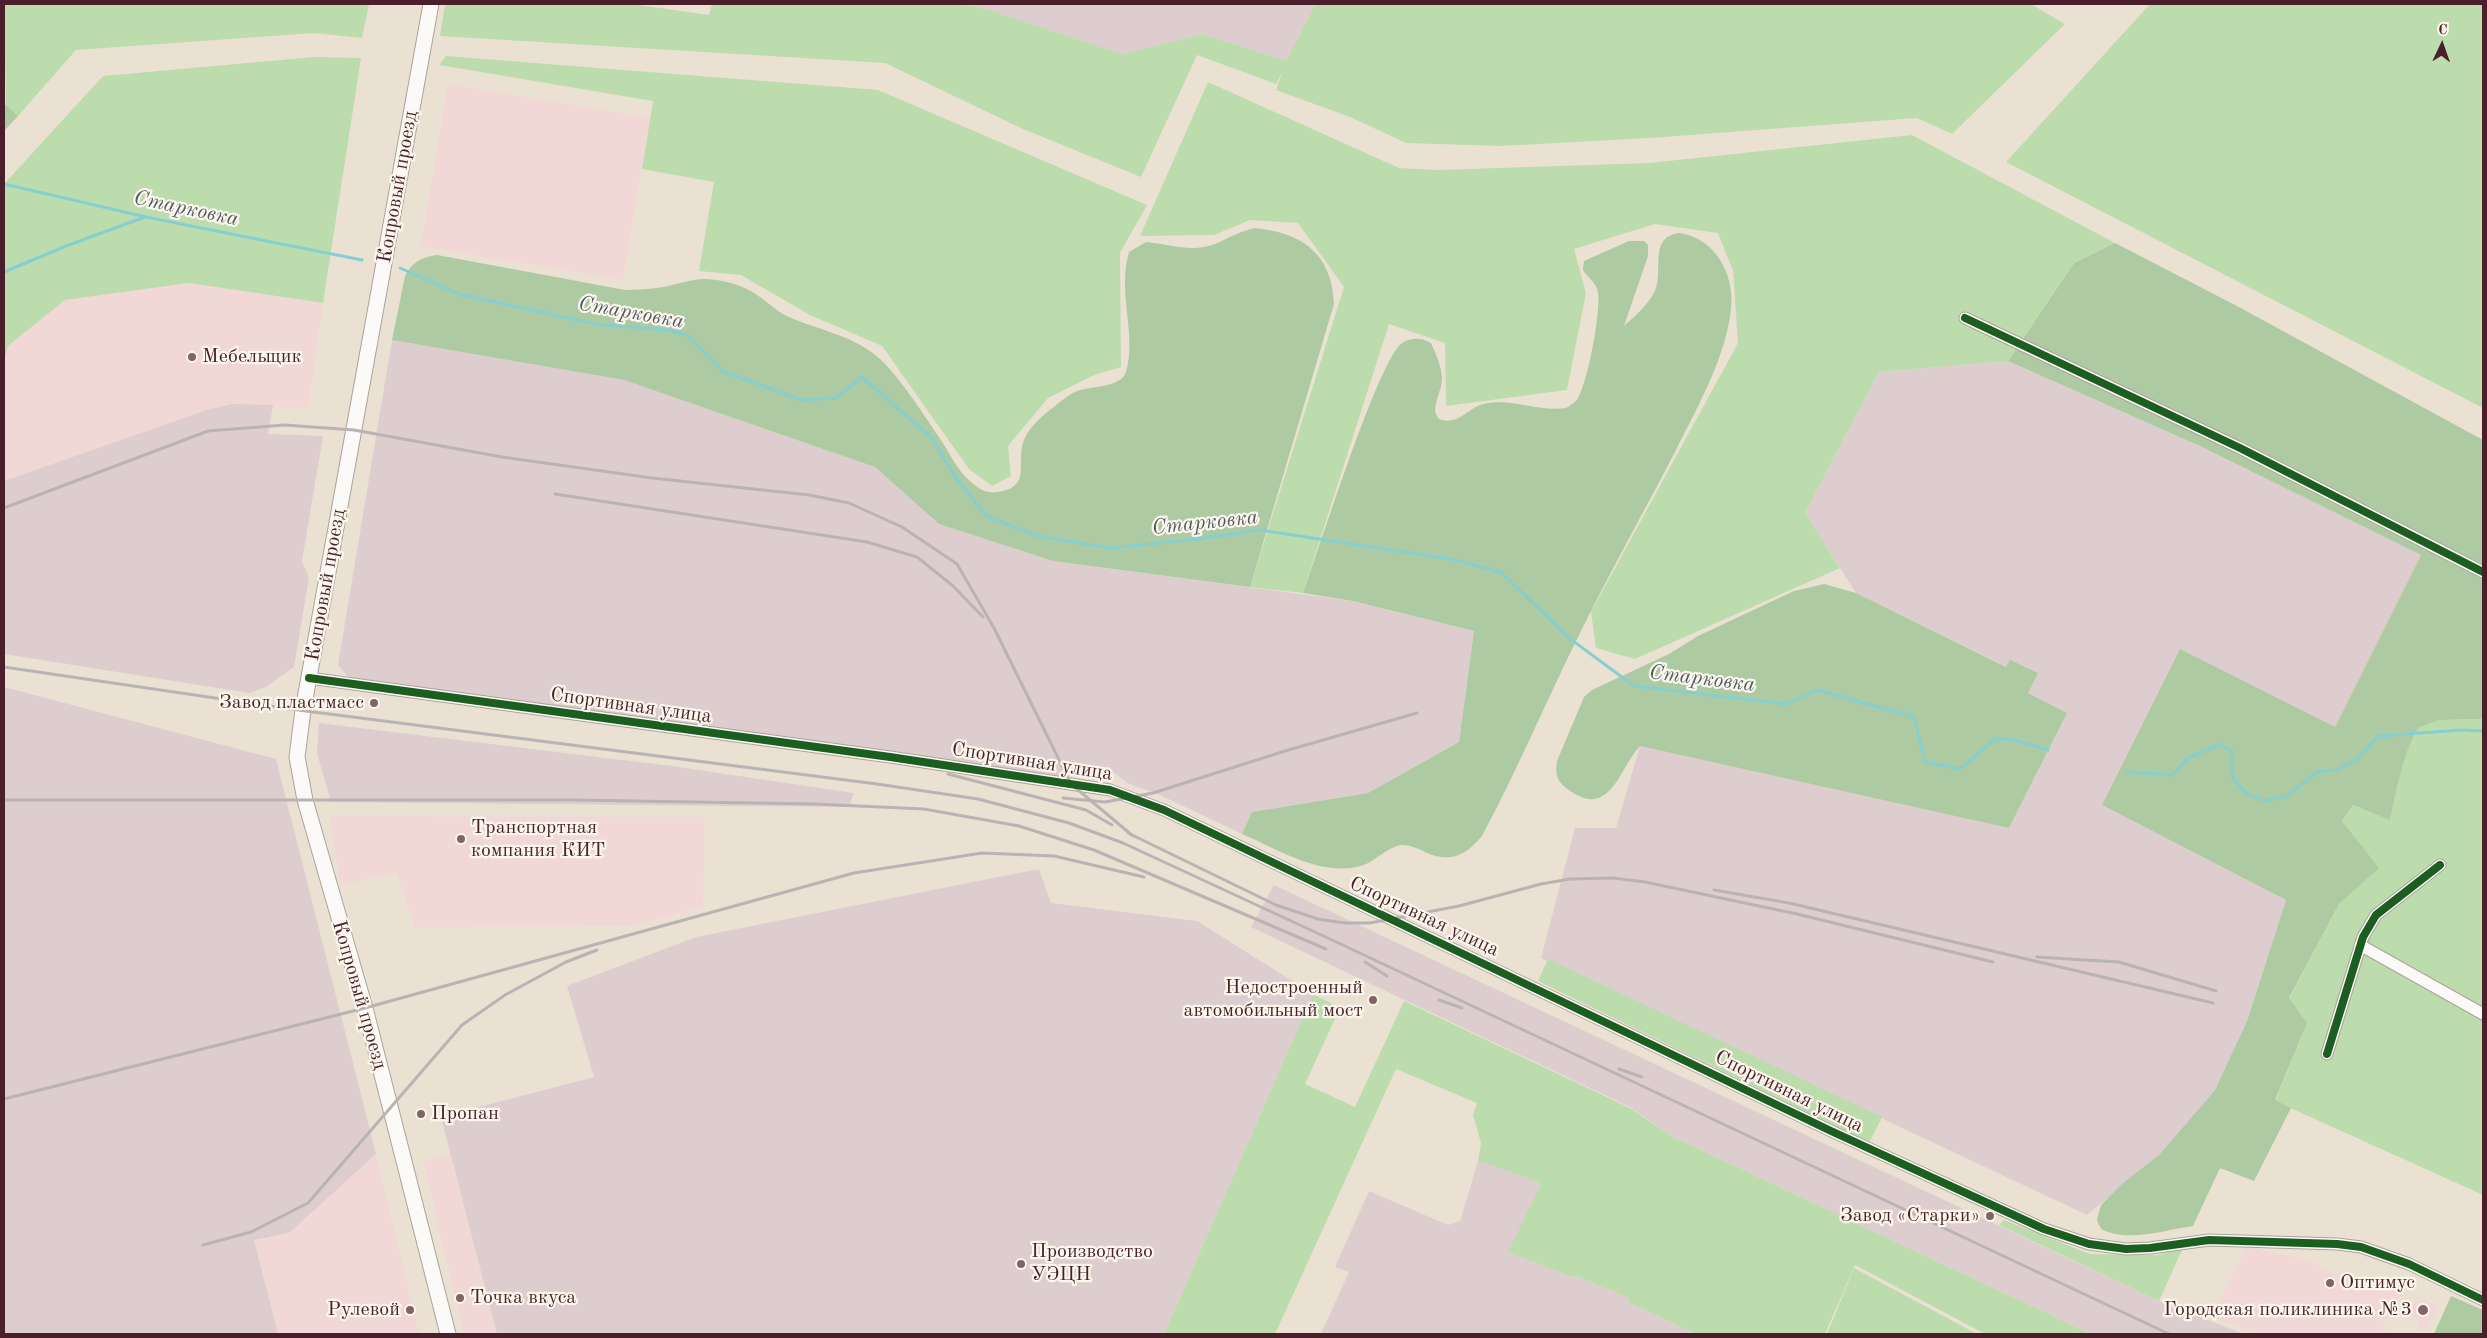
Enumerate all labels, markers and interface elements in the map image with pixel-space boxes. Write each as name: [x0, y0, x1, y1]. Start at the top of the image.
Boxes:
north arrow: [2417, 20, 2467, 70]
text: С: [2438, 23, 2448, 37]
street label: Копровый проезд: [373, 109, 423, 265]
water label: Старковка: [131, 186, 241, 232]
water label: Старковка: [576, 291, 686, 335]
place label: Мебельщик: [202, 345, 301, 369]
marker: Мебельщик: [186, 351, 198, 363]
water label: Старковка: [1151, 505, 1259, 541]
street label: Копровый проезд: [301, 507, 351, 663]
water label: Старковка: [1648, 660, 1756, 698]
street label: Спортивная улица: [549, 683, 713, 729]
place label: Завод пластмасс: [219, 691, 364, 715]
marker: Завод пластмасс: [368, 697, 380, 709]
street label: Спортивная улица: [950, 737, 1114, 787]
place label: Транспортная компания КИТ: [471, 816, 605, 863]
marker: Транспортная компания КИТ: [455, 833, 467, 845]
street label: Спортивная улица: [1345, 872, 1503, 962]
street label: Копровый проезд: [326, 918, 392, 1072]
place label: Недостроенный автомобильный мост: [1184, 976, 1363, 1023]
marker: Недостроенный автомобильный мост: [1367, 994, 1379, 1006]
street label: Спортивная улица: [1711, 1046, 1867, 1138]
place label: Пропан: [431, 1102, 499, 1126]
marker: Пропан: [415, 1108, 427, 1120]
place label: Завод «Старки»: [1840, 1204, 1980, 1228]
marker: Завод «Старки»: [1984, 1210, 1996, 1222]
place label: Производство УЭЦН: [1031, 1240, 1153, 1287]
marker: Производство УЭЦН: [1015, 1258, 1027, 1270]
place label: Оптимус: [2340, 1271, 2415, 1295]
marker: Оптимус: [2324, 1277, 2336, 1289]
place label: Точка вкуса: [470, 1286, 576, 1310]
marker: Точка вкуса: [454, 1292, 466, 1304]
place label: Рулевой: [327, 1298, 400, 1322]
place label: Городская поликлиника №3: [2164, 1298, 2412, 1322]
marker: Городская поликлиника №3: [2416, 1303, 2430, 1317]
marker: Рулевой: [404, 1304, 416, 1316]

